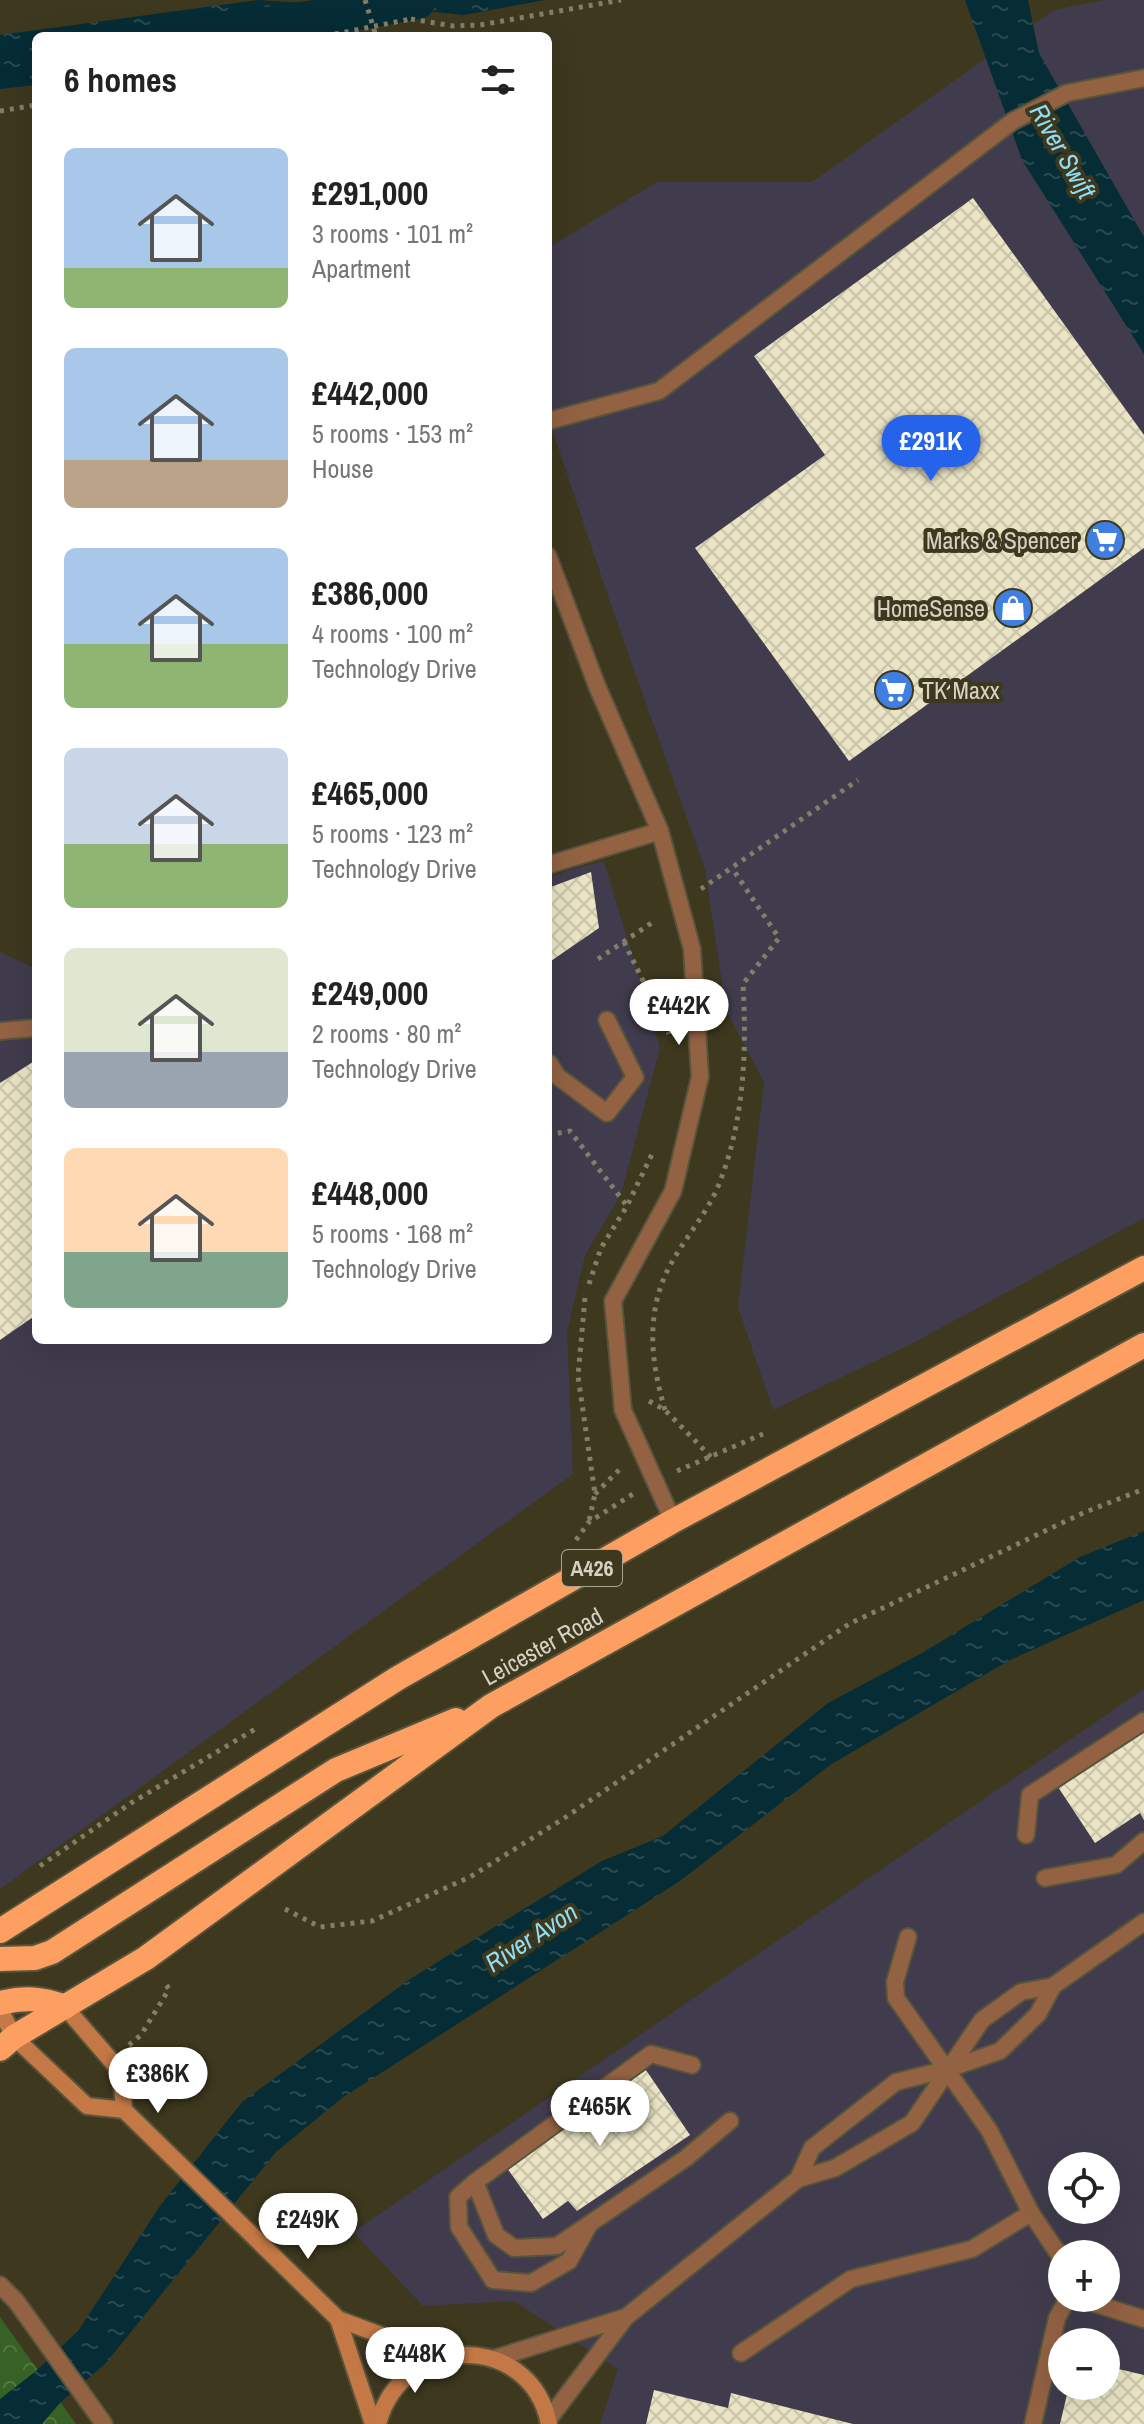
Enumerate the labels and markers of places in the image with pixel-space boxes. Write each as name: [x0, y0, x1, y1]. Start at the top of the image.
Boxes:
pin: £291K: [875, 415, 987, 483]
supermarket icon: Marks & Spencer: [1084, 519, 1126, 561]
place label: Marks & Spencer: [926, 524, 1077, 556]
shop icon: HomeSense: [992, 587, 1034, 629]
place label: HomeSense: [877, 592, 985, 624]
supermarket icon: TK Maxx: [873, 669, 915, 711]
place label: TK Maxx: [922, 674, 1000, 706]
pin: £442K: [623, 979, 735, 1047]
pin: £386K: [102, 2047, 214, 2115]
pin: £465K: [544, 2080, 656, 2148]
pin: £249K: [252, 2193, 364, 2261]
pin: £448K: [359, 2327, 471, 2395]

